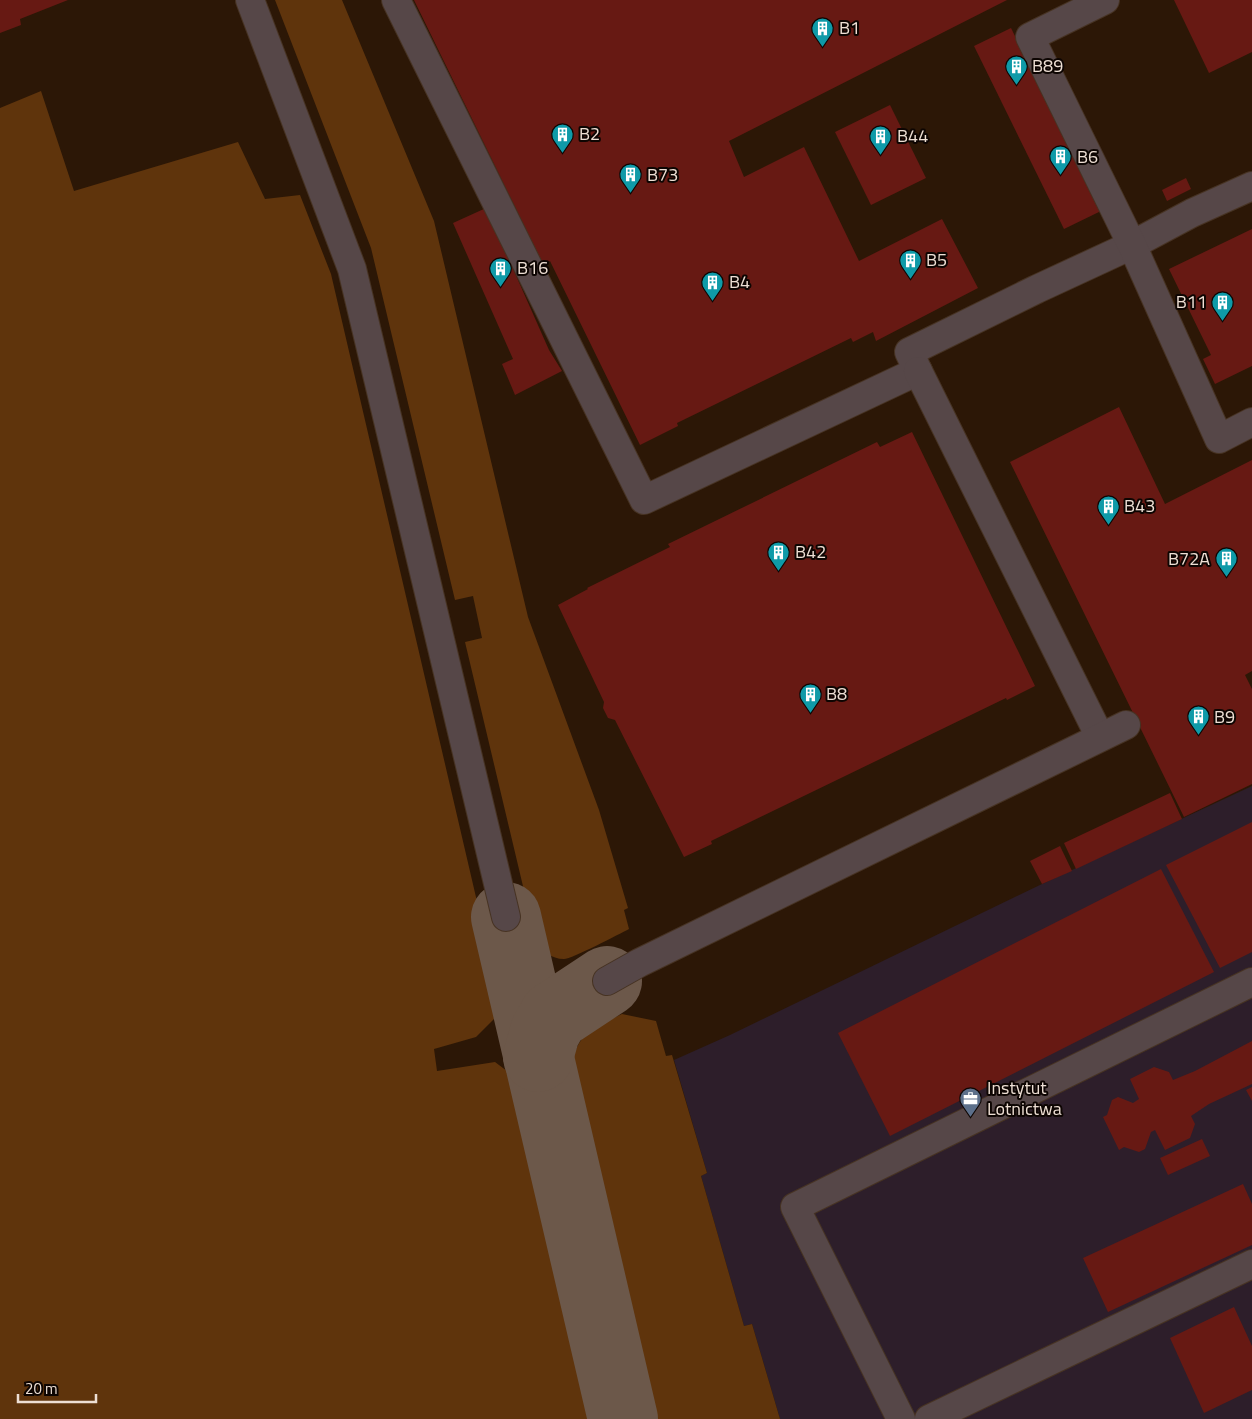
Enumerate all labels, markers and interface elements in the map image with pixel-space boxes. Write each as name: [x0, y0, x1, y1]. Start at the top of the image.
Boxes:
place label: B1: [839, 14, 860, 41]
building icon: B1: [811, 16, 835, 47]
place label: B89: [1032, 52, 1063, 79]
building icon: B89: [1004, 54, 1028, 85]
place label: B2: [579, 120, 600, 147]
building icon: B2: [551, 122, 575, 153]
place label: B44: [897, 122, 928, 149]
building icon: B44: [869, 124, 893, 155]
place label: B6: [1077, 143, 1098, 170]
building icon: B6: [1049, 145, 1073, 176]
place label: B73: [647, 161, 678, 188]
building icon: B73: [619, 163, 643, 194]
place label: B5: [926, 246, 947, 273]
building icon: B5: [898, 248, 922, 279]
place label: B16: [517, 254, 548, 281]
building icon: B16: [489, 256, 513, 287]
place label: B4: [729, 268, 750, 295]
building icon: B4: [701, 270, 725, 301]
place label: B11: [1176, 288, 1207, 315]
building icon: B11: [1211, 290, 1235, 321]
place label: B43: [1124, 492, 1155, 519]
building icon: B43: [1096, 494, 1120, 525]
place label: B42: [795, 538, 826, 565]
building icon: B42: [767, 540, 791, 571]
place label: B72A: [1168, 545, 1210, 572]
building icon: B72A: [1214, 547, 1238, 578]
place label: B8: [826, 680, 847, 707]
building icon: B8: [798, 682, 822, 713]
place label: B9: [1214, 703, 1235, 730]
building icon: B9: [1186, 705, 1210, 736]
place label: Instytut Lotnictwa: [987, 1074, 1062, 1122]
office icon: Instytut Lotnictwa: [959, 1086, 983, 1117]
scale bar: [18, 1372, 95, 1404]
text: 20 m: [25, 1377, 58, 1400]

